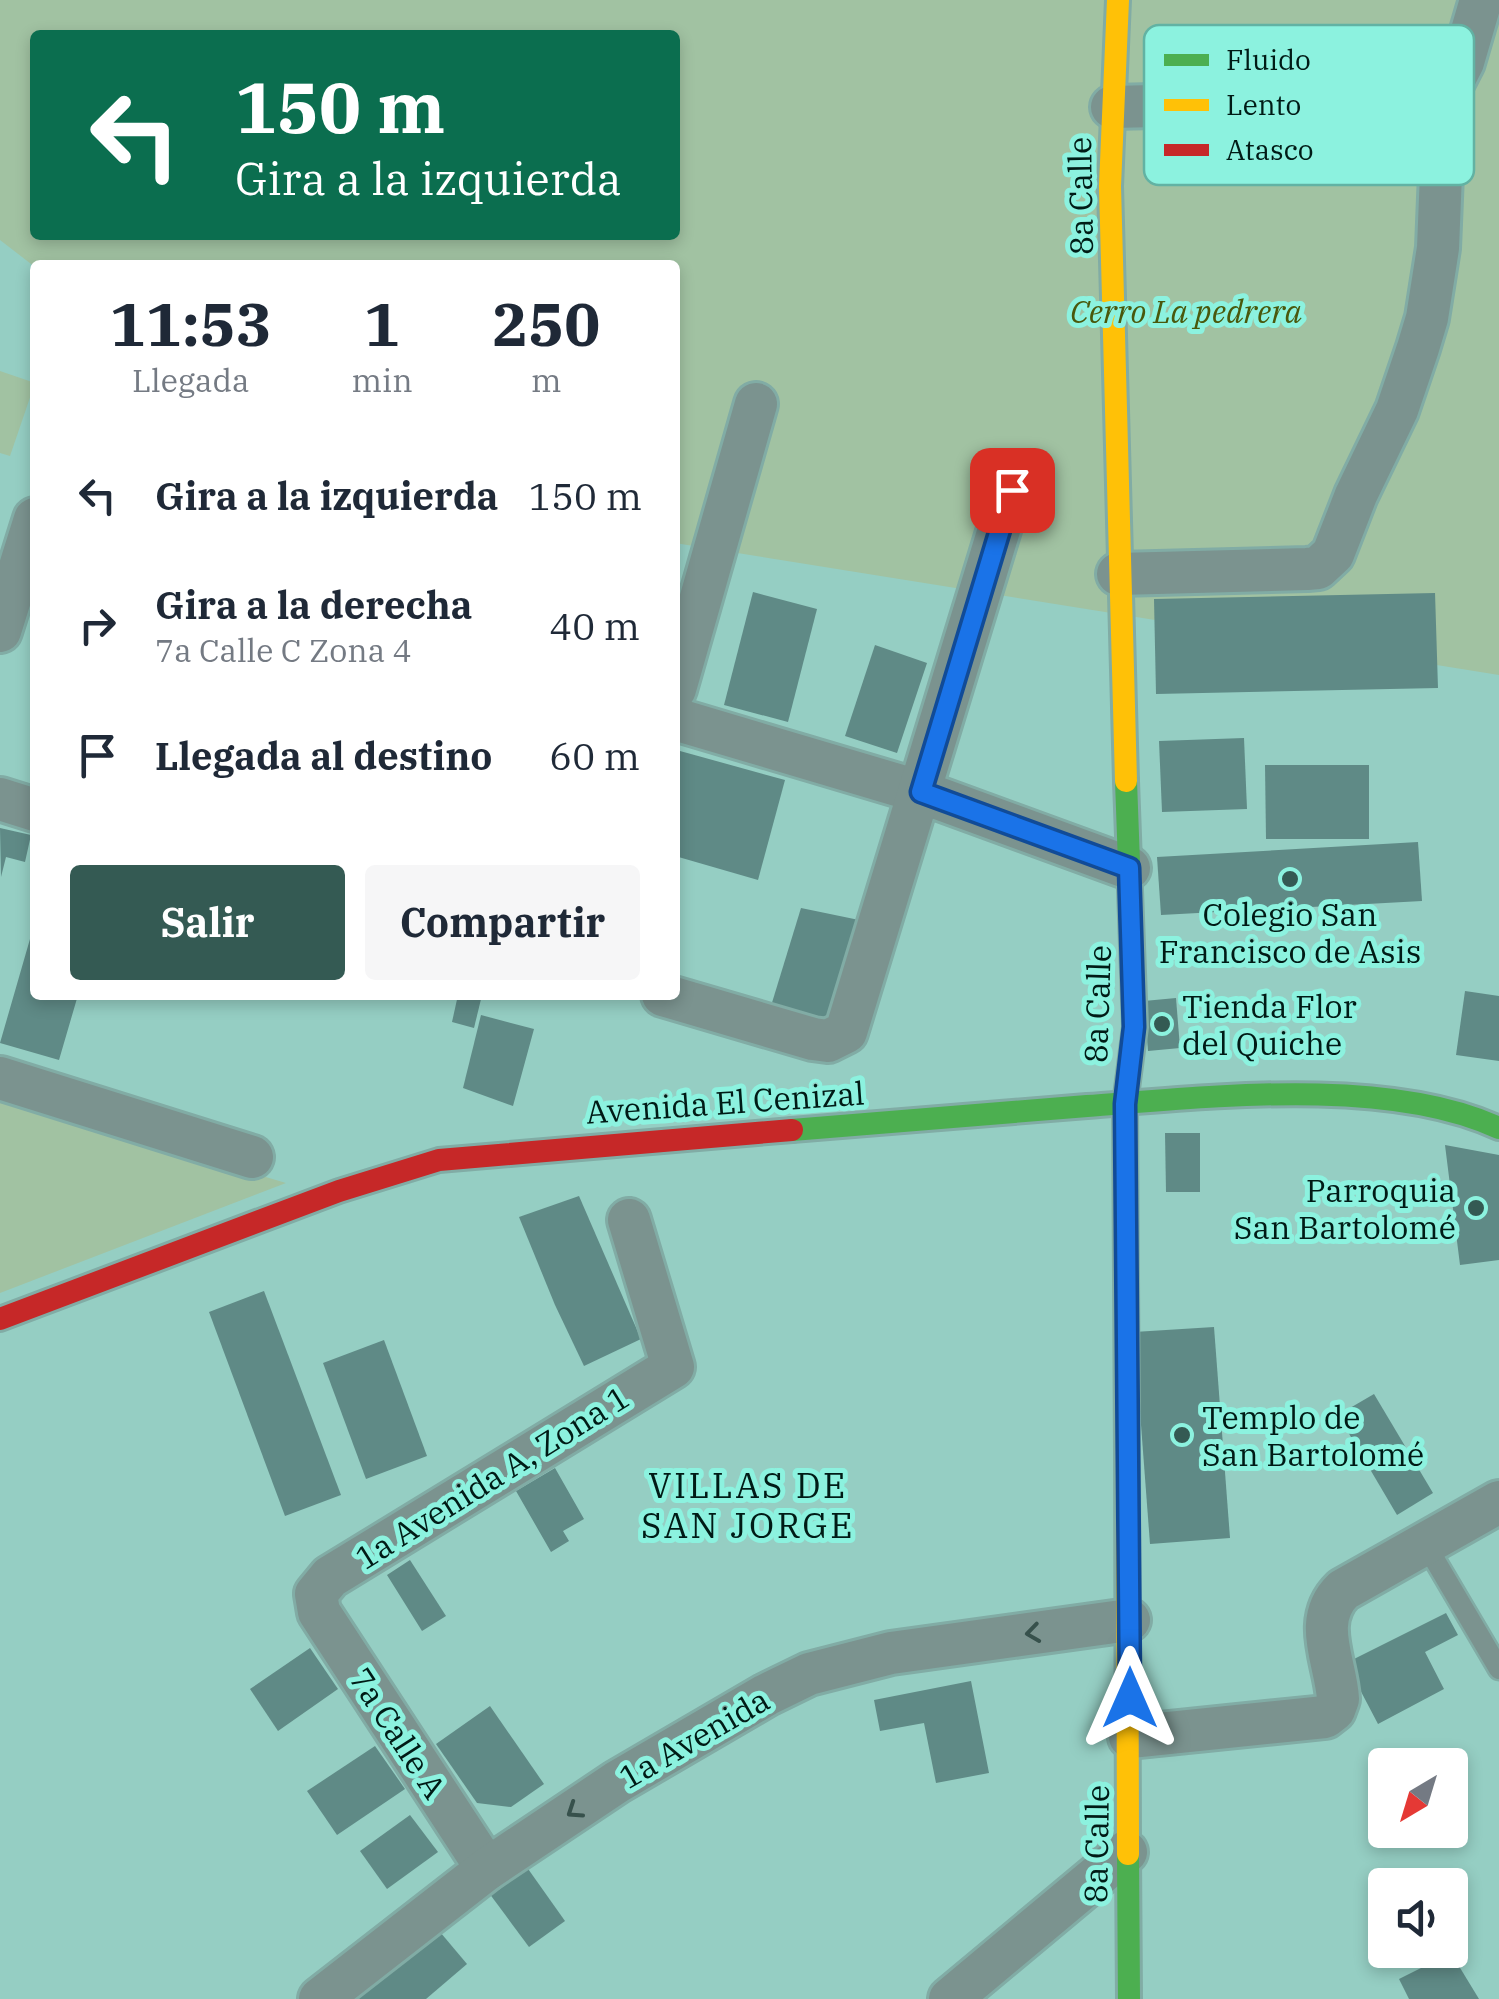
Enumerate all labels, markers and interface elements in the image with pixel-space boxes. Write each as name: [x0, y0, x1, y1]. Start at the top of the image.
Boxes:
legend: [1144, 25, 1474, 185]
text: Fluido: [1226, 41, 1311, 78]
text: 150 m: [235, 61, 445, 152]
icon: left: [70, 70, 200, 200]
text: Lento: [1226, 86, 1301, 123]
text: Atasco: [1226, 131, 1314, 168]
street label: 8a Calle: [1058, 136, 1102, 256]
text: Gira a la izquierda: [235, 149, 622, 207]
text: 11:53: [110, 284, 272, 363]
text: 1: [364, 284, 400, 363]
text: 250: [492, 284, 600, 363]
park label: Cerro La pedrera: [1070, 290, 1303, 332]
text: Llegada: [132, 359, 250, 401]
text: min: [352, 359, 413, 401]
text: m: [531, 359, 562, 401]
pin: [970, 448, 1055, 533]
icon: arrive: [985, 463, 1040, 518]
icon: left: [70, 468, 125, 523]
text: Gira a la izquierda: [155, 471, 498, 520]
text: 150 m: [528, 471, 642, 520]
text: Gira a la derecha: [155, 580, 472, 629]
icon: right: [70, 598, 125, 653]
text: 40 m: [549, 601, 640, 650]
text: 7a Calle C Zona 4: [155, 629, 412, 671]
icon: arrive: [70, 728, 125, 783]
text: Llegada al destino: [155, 731, 492, 780]
text: 60 m: [549, 731, 640, 780]
button: Salir: [70, 865, 345, 980]
button: Compartir: [365, 865, 640, 980]
marker: Colegio San Francisco de Asis: [1279, 868, 1301, 890]
place label: Colegio San Francisco de Asis: [1159, 893, 1421, 972]
street label: 8a Calle: [1074, 944, 1120, 1064]
place label: Tienda Flor del Quiche: [1182, 985, 1357, 1064]
marker: Tienda Flor del Quiche: [1151, 1013, 1173, 1035]
street label: Avenida El Cenizal: [584, 1071, 866, 1133]
place label: Parroquia San Bartolomé: [1234, 1169, 1456, 1248]
marker: Parroquia San Bartolomé: [1465, 1197, 1487, 1219]
street label: 1a Avenida A, Zona 1: [347, 1376, 637, 1578]
place label: Templo de San Bartolomé: [1202, 1396, 1424, 1475]
marker: Templo de San Bartolomé: [1171, 1424, 1193, 1446]
district label: VILLAS DE SAN JORGE: [641, 1462, 855, 1548]
one-way arrow: [1024, 1622, 1041, 1643]
position arrow: [1078, 1646, 1182, 1750]
street label: 7a Calle A: [340, 1660, 456, 1806]
street label: 1a Avenida: [611, 1678, 777, 1798]
north arrow: [1368, 1748, 1468, 1848]
map controls: [1368, 1748, 1468, 1968]
street label: 8a Calle: [1074, 1784, 1118, 1904]
one-way arrow: [566, 1798, 584, 1817]
button: sound: [1368, 1868, 1468, 1968]

